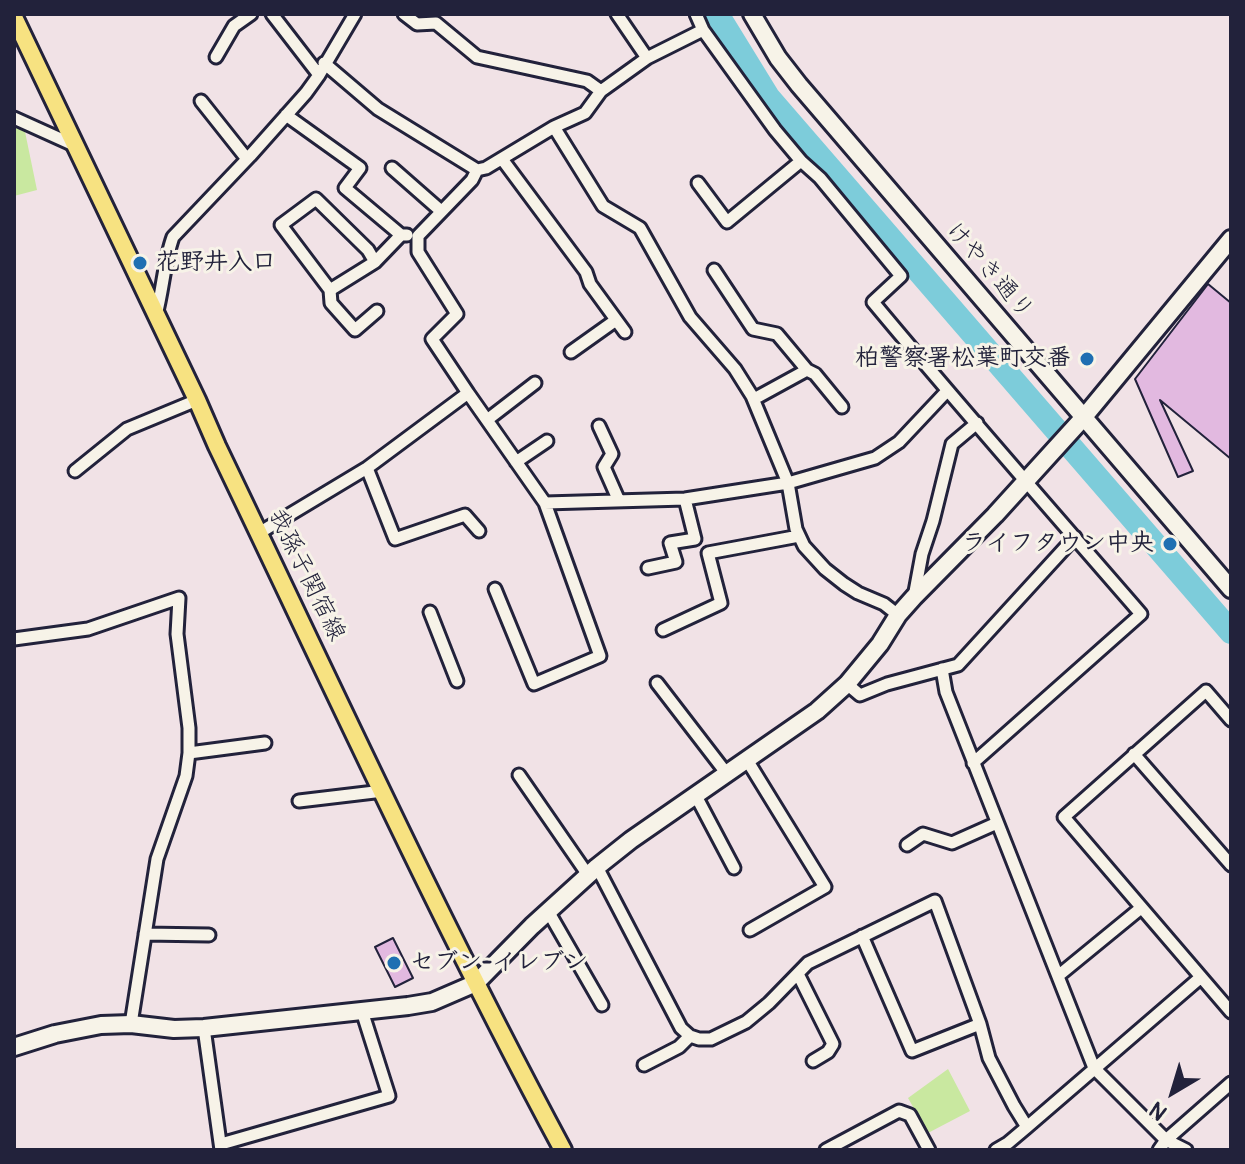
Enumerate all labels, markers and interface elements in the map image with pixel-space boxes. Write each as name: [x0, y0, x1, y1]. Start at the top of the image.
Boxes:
street label: けやき通り: [939, 216, 1039, 326]
place label: 花野井入口: [156, 249, 276, 277]
marker: 花野井入口: [131, 254, 149, 272]
place label: 柏警察署松葉町交番: [855, 345, 1071, 373]
marker: 柏警察署松葉町交番: [1078, 350, 1096, 368]
street label: 我孫子関宿線: [261, 504, 351, 646]
place label: ライフタウン中央: [962, 530, 1154, 558]
marker: ライフタウン中央: [1161, 535, 1179, 553]
place label: セブン-イレブン: [410, 949, 588, 977]
marker: セブン-イレブン: [385, 954, 403, 972]
north arrow: [1133, 1052, 1213, 1132]
text: N: [1144, 1095, 1173, 1127]

